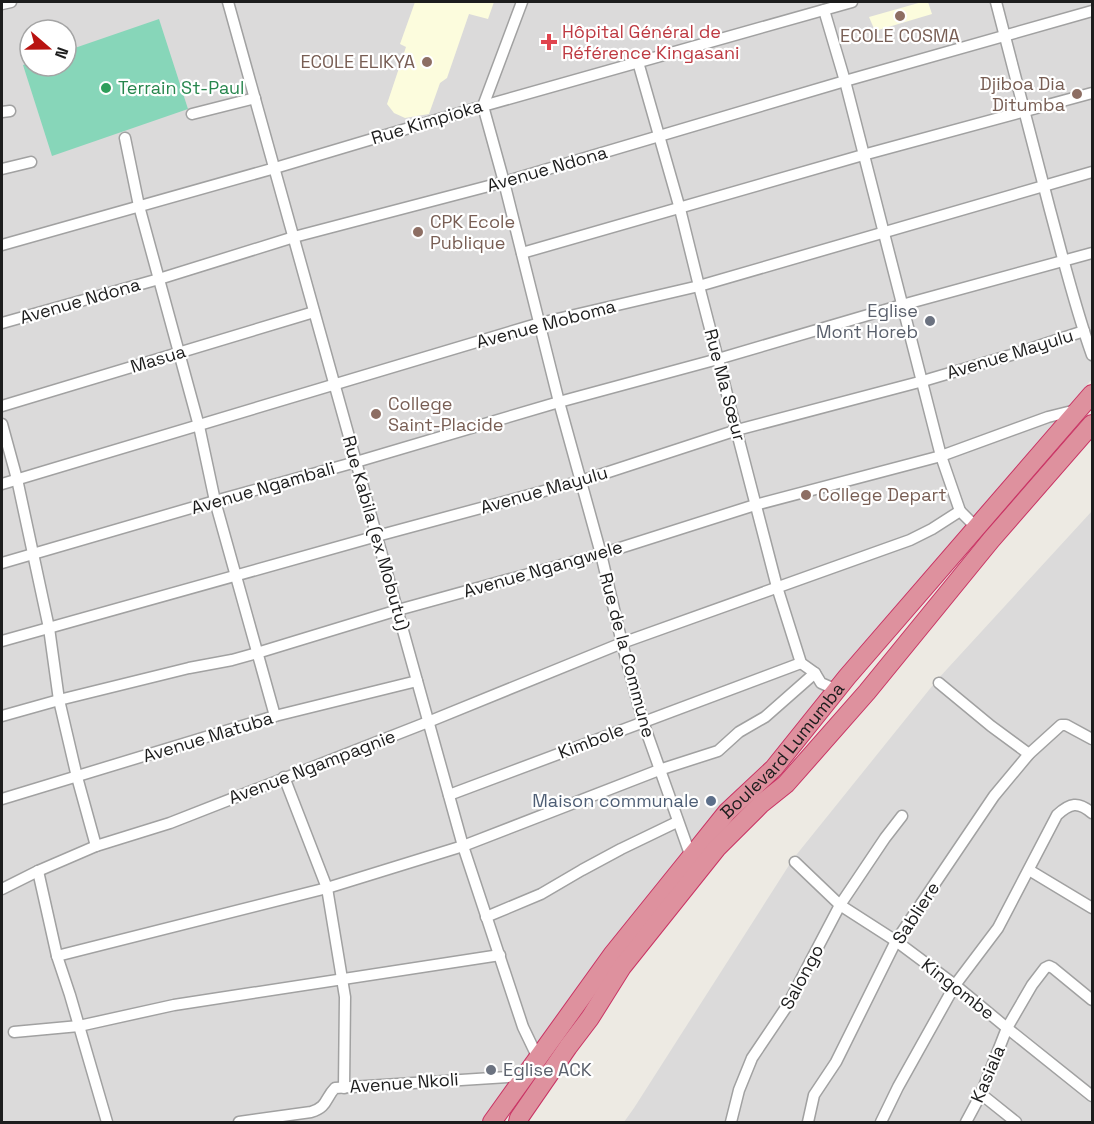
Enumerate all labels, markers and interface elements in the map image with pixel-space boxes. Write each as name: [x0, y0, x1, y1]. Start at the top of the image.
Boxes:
marker: ECOLE COSMA: [893, 9, 907, 23]
north arrow: [18, 18, 78, 78]
place label: Hôpital Général de Référence Kingasani: [562, 20, 740, 64]
place label: ECOLE COSMA: [840, 24, 960, 47]
marker: Hôpital Général de Référence Kingasani: [540, 33, 558, 51]
text: N: [50, 44, 73, 62]
place label: ECOLE ELIKYA: [300, 50, 415, 73]
marker: ECOLE ELIKYA: [420, 55, 434, 69]
place label: Djiboa Dia Ditumba: [980, 72, 1065, 116]
place label: Terrain St-Paul: [118, 76, 244, 99]
marker: Terrain St-Paul: [99, 81, 113, 95]
marker: Djiboa Dia Ditumba: [1070, 87, 1084, 101]
street label: Rue Kimpioka: [368, 94, 485, 149]
street label: Avenue Ndona: [484, 140, 610, 197]
place label: CPK Ecole Publique: [430, 210, 515, 254]
marker: CPK Ecole Publique: [411, 225, 425, 239]
street label: Avenue Ndona: [17, 272, 143, 329]
street label: Avenue Moboma: [474, 294, 618, 353]
place label: Eglise Mont Horeb: [816, 299, 918, 343]
marker: Eglise Mont Horeb: [923, 314, 937, 328]
street label: Avenue Mayulu: [944, 323, 1076, 384]
street label: Rue Ma Sœur: [699, 326, 752, 444]
street label: Masua: [127, 339, 188, 378]
place label: College Saint-Placide: [388, 392, 504, 436]
marker: College Saint-Placide: [369, 407, 383, 421]
street label: Rue Kabila (ex Mobutu): [338, 433, 415, 633]
street label: Avenue Ngambali: [188, 456, 337, 519]
street label: Avenue Mayulu: [478, 460, 610, 519]
place label: College Depart: [818, 483, 947, 506]
marker: College Depart: [799, 488, 813, 502]
street label: Avenue Ngangwele: [461, 535, 625, 602]
street label: Rue de la Commune: [594, 570, 661, 740]
street label: Boulevard Lumumba: [715, 677, 849, 824]
street label: Avenue Matuba: [140, 706, 276, 767]
street label: Kimbole: [555, 717, 627, 764]
street label: Avenue Ngampagnie: [225, 724, 399, 809]
place label: Maison communale: [532, 789, 699, 812]
marker: Maison communale: [704, 794, 718, 808]
street label: Sabliere: [887, 877, 944, 948]
street label: Salongo: [775, 940, 828, 1013]
street label: Kingombe: [917, 953, 1000, 1024]
street label: Kasiala: [965, 1042, 1010, 1106]
place label: Eglise ACK: [503, 1058, 592, 1081]
marker: Eglise ACK: [484, 1063, 498, 1077]
street label: Avenue Nkoli: [349, 1067, 459, 1098]

